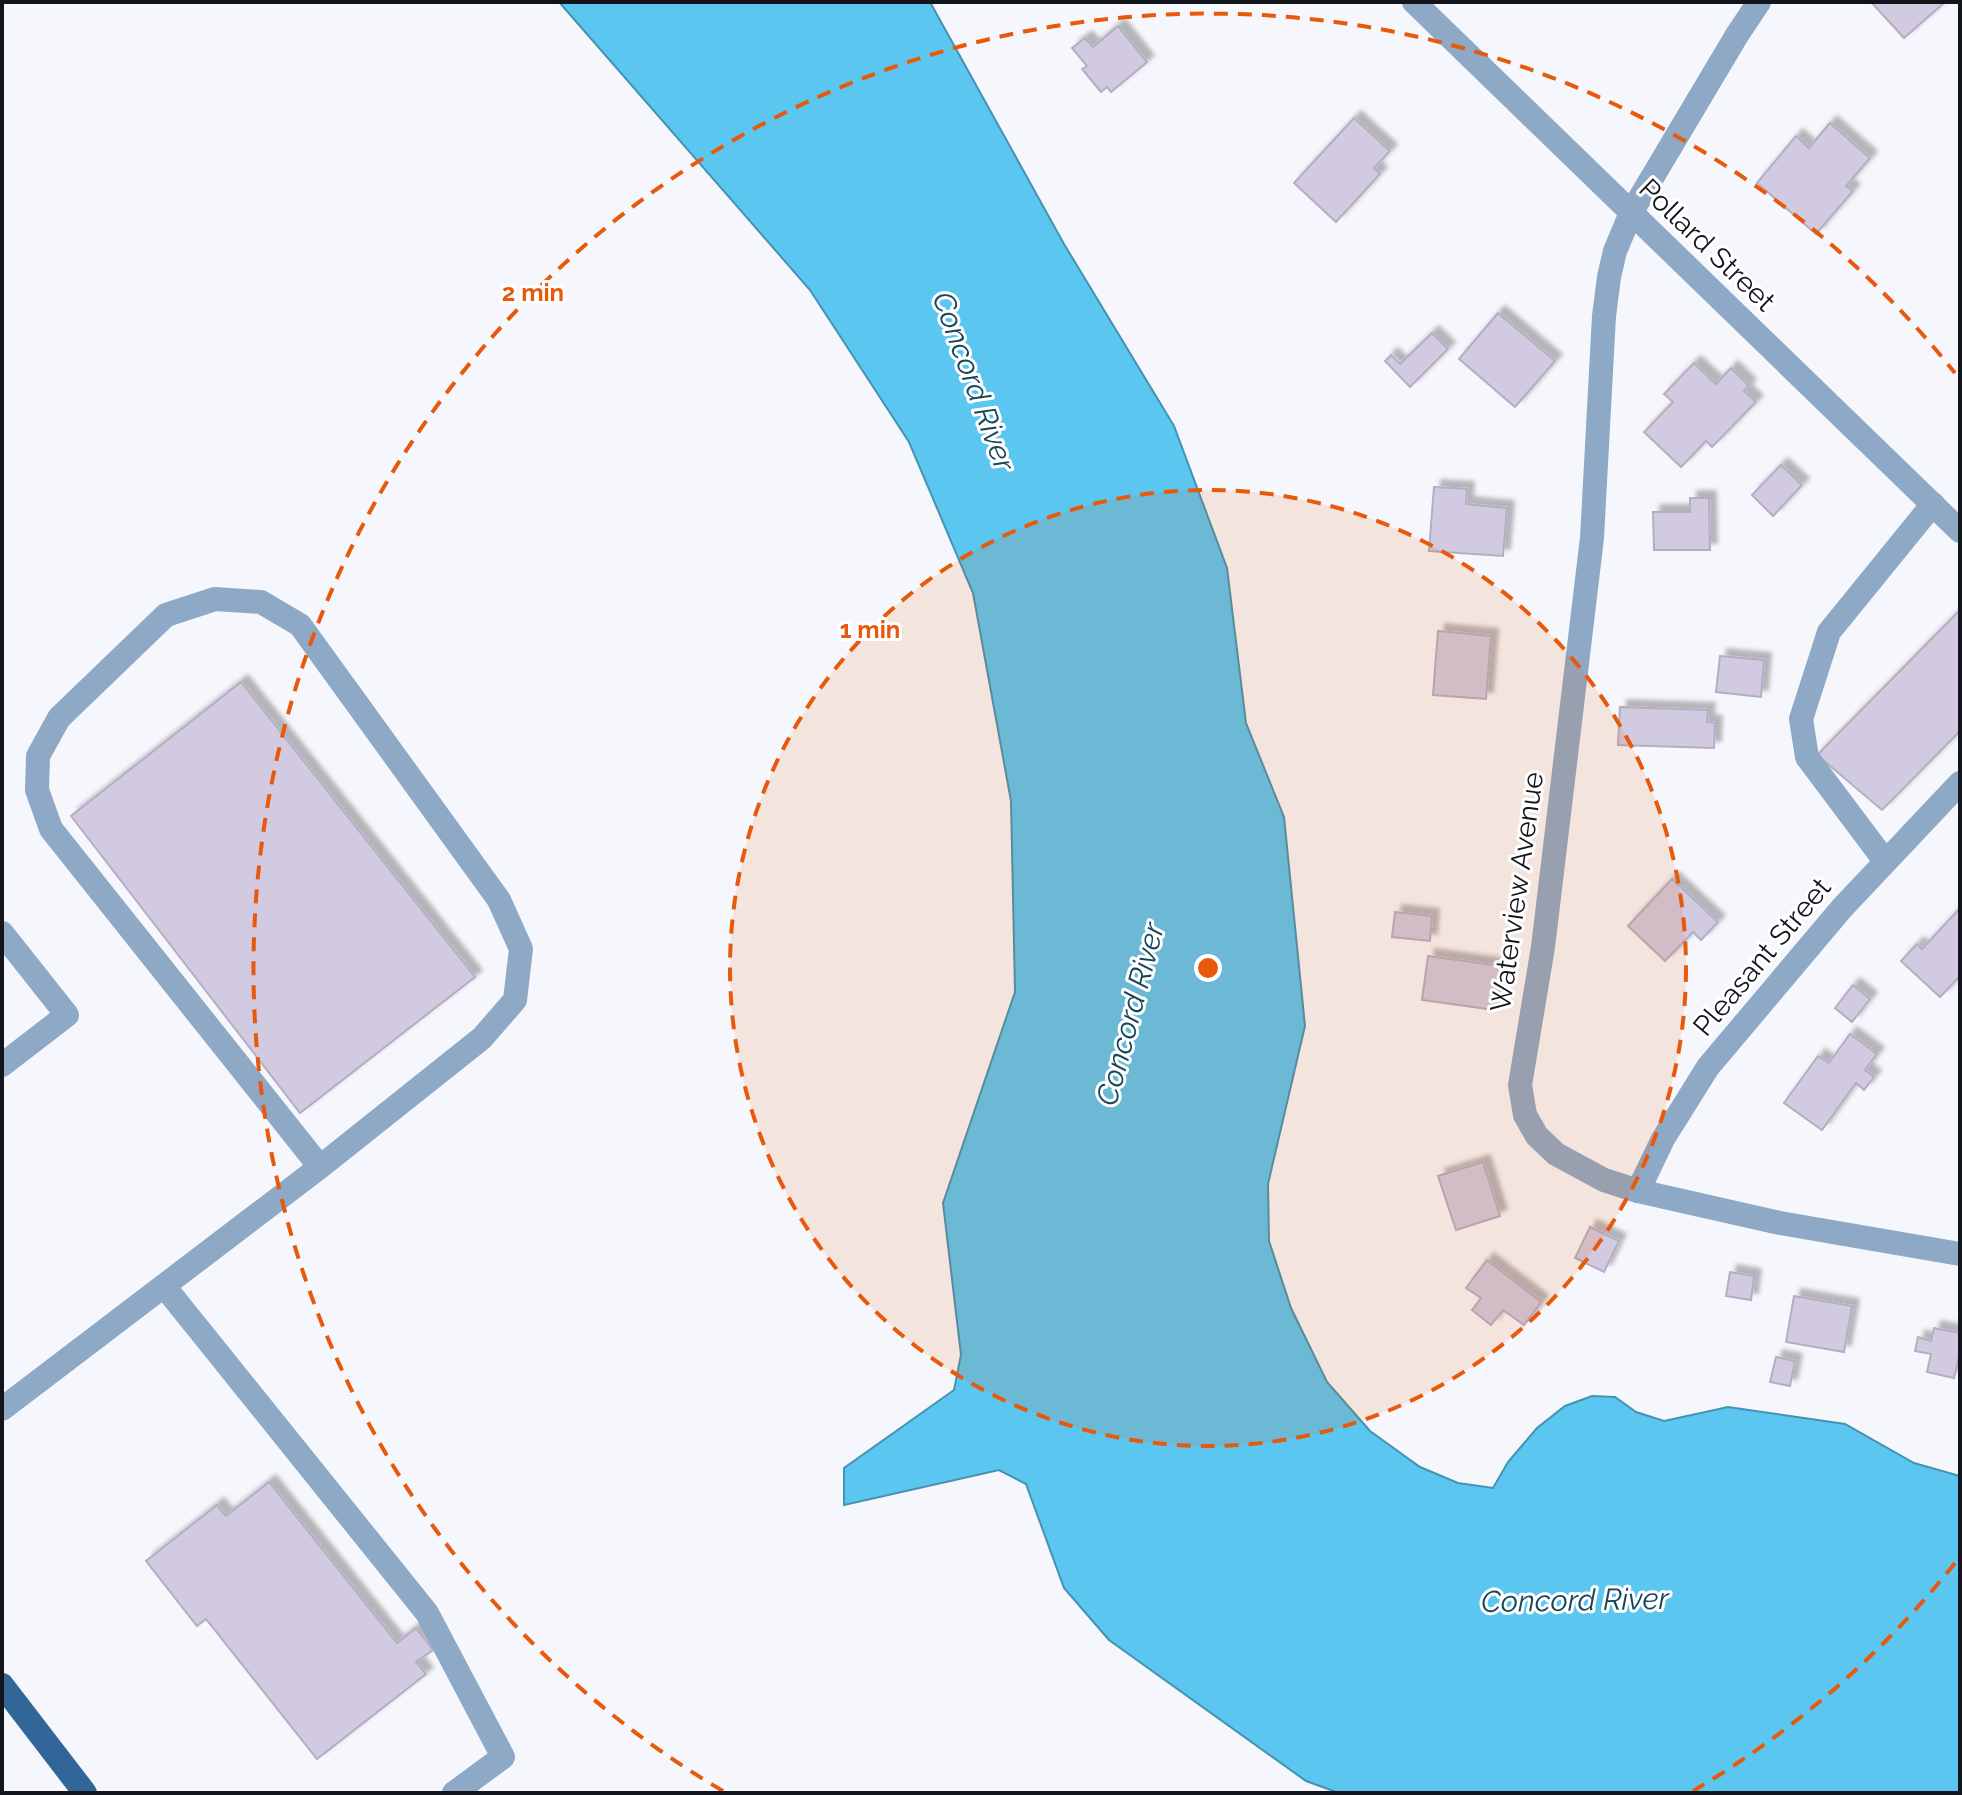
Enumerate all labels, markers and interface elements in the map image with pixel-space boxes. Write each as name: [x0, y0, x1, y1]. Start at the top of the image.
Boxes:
street label: Pollard Street: [1632, 172, 1782, 318]
text: 2 min: [502, 278, 564, 307]
water label: Concord River: [925, 287, 1023, 477]
text: 1 min: [840, 615, 900, 644]
street label: Waterview Avenue: [1484, 770, 1550, 1014]
street label: Pleasant Street: [1686, 871, 1838, 1043]
water label: Concord River: [1089, 917, 1172, 1109]
centre of rings: [1194, 954, 1222, 982]
water label: Concord River: [1481, 1581, 1671, 1619]

